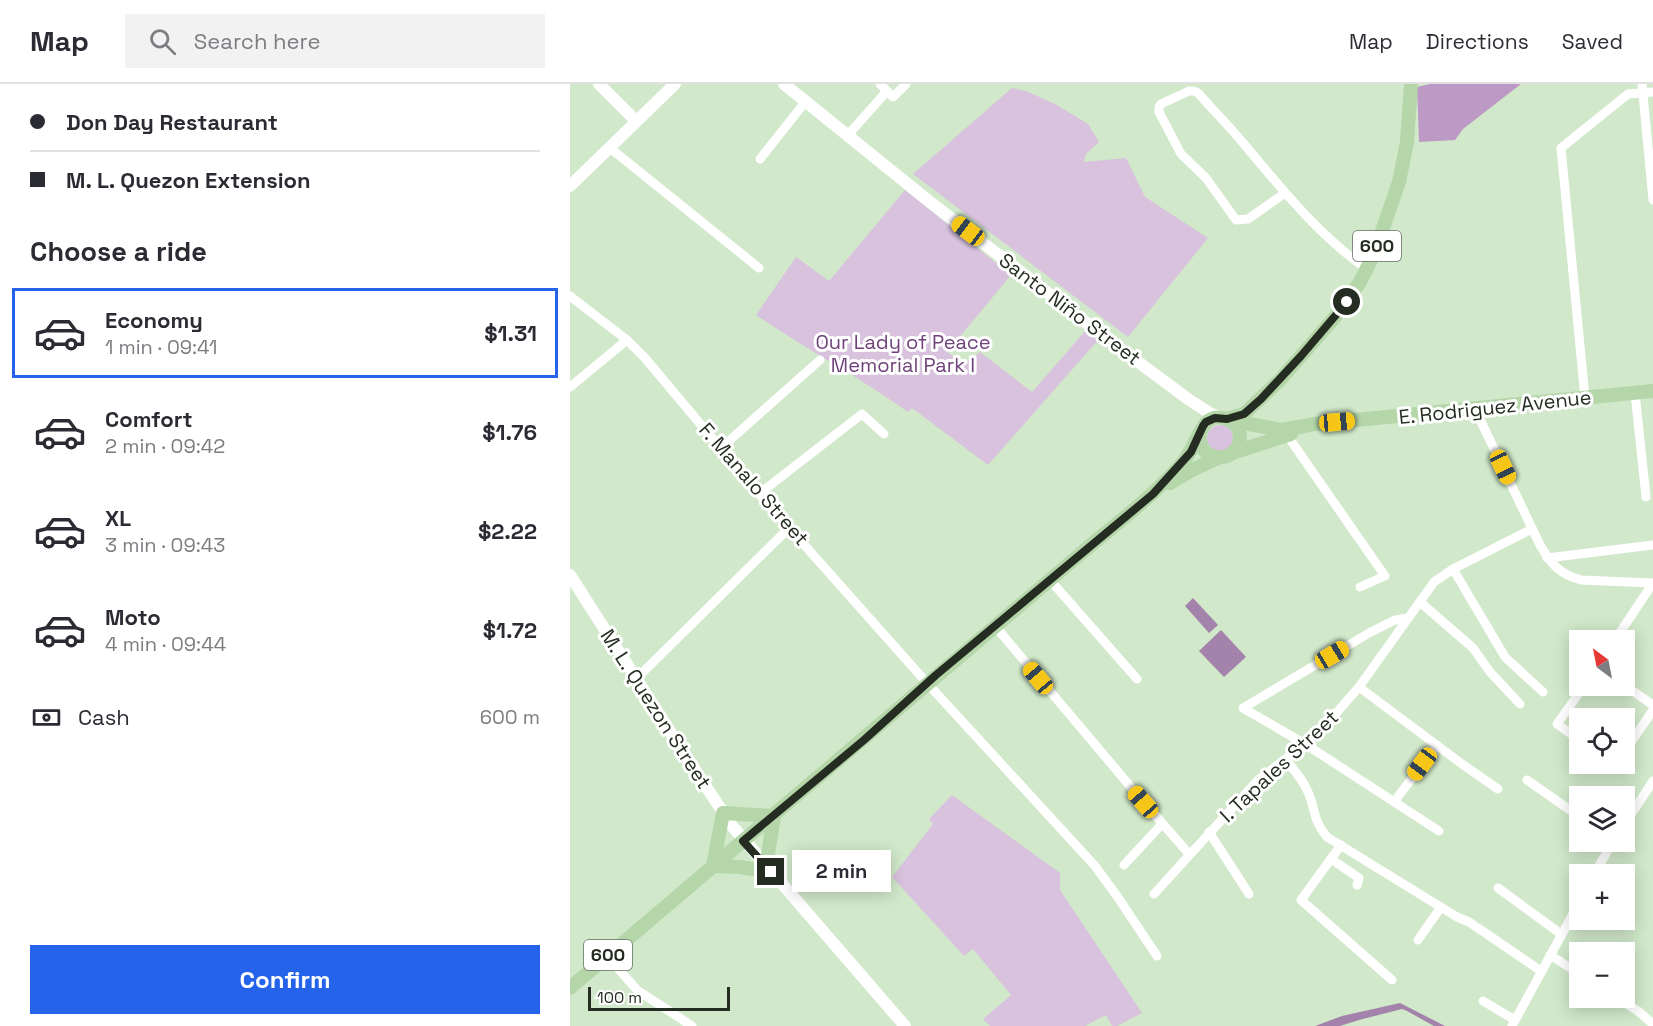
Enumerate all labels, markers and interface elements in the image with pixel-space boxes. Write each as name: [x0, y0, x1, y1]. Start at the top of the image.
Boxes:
search box: [125, 14, 545, 68]
text: Map: [30, 23, 89, 59]
icon: search: [146, 25, 179, 58]
text: Search here: [194, 27, 321, 55]
text: Map: [1349, 28, 1393, 55]
text: Directions: [1426, 28, 1529, 55]
text: Saved: [1562, 28, 1623, 55]
text: Don Day Restaurant: [66, 108, 278, 136]
text: M. L. Quezon Extension: [66, 166, 311, 194]
car: [948, 213, 988, 249]
road number: 600: [1353, 231, 1401, 261]
text: Choose a ride: [30, 234, 207, 269]
street label: Santo Niño Street: [994, 247, 1146, 371]
route start: [1333, 288, 1360, 315]
icon: car: [33, 306, 87, 360]
text: Economy: [105, 306, 203, 334]
text: $1.31: [484, 319, 537, 347]
park label: Our Lady of Peace Memorial Park I: [815, 329, 991, 378]
text: 1 min · 09:41: [105, 334, 217, 360]
street label: E. Rodriguez Avenue: [1397, 384, 1593, 430]
icon: car: [33, 405, 87, 459]
text: Comfort: [105, 405, 193, 433]
car: [1318, 411, 1356, 433]
street label: F. Manalo Street: [693, 417, 815, 551]
text: $1.76: [482, 418, 537, 446]
text: 2 min · 09:42: [105, 433, 225, 459]
car: [1487, 447, 1519, 487]
icon: car: [33, 504, 87, 558]
text: XL: [105, 504, 131, 532]
text: $2.22: [478, 517, 537, 545]
text: 3 min · 09:43: [105, 532, 225, 558]
icon: car: [33, 603, 87, 657]
text: Moto: [105, 603, 161, 631]
text: $1.72: [483, 616, 537, 644]
street label: M. L. Quezon Street: [595, 624, 717, 794]
north arrow: [1569, 630, 1635, 696]
map controls: [1569, 630, 1635, 1008]
text: 4 min · 09:44: [105, 631, 226, 657]
car: [1312, 638, 1352, 672]
car: [1020, 658, 1056, 698]
icon: cash: [30, 701, 63, 734]
text: Cash: [78, 703, 130, 731]
text: 600 m: [480, 704, 540, 730]
street label: I. Tapales Street: [1214, 704, 1344, 828]
button: locate: [1569, 708, 1635, 774]
car: [1404, 744, 1440, 784]
car: [1124, 783, 1162, 821]
button: layers: [1569, 786, 1635, 852]
callout: 2 min: [792, 851, 891, 893]
route end: [757, 858, 784, 885]
text: 2 min: [816, 858, 867, 884]
button: +: [1569, 864, 1635, 930]
road number: 600: [584, 940, 632, 970]
button: −: [1569, 942, 1635, 1008]
button: Confirm: [30, 945, 540, 1014]
scale bar: [588, 984, 730, 1012]
text: 100 m: [597, 987, 642, 1008]

